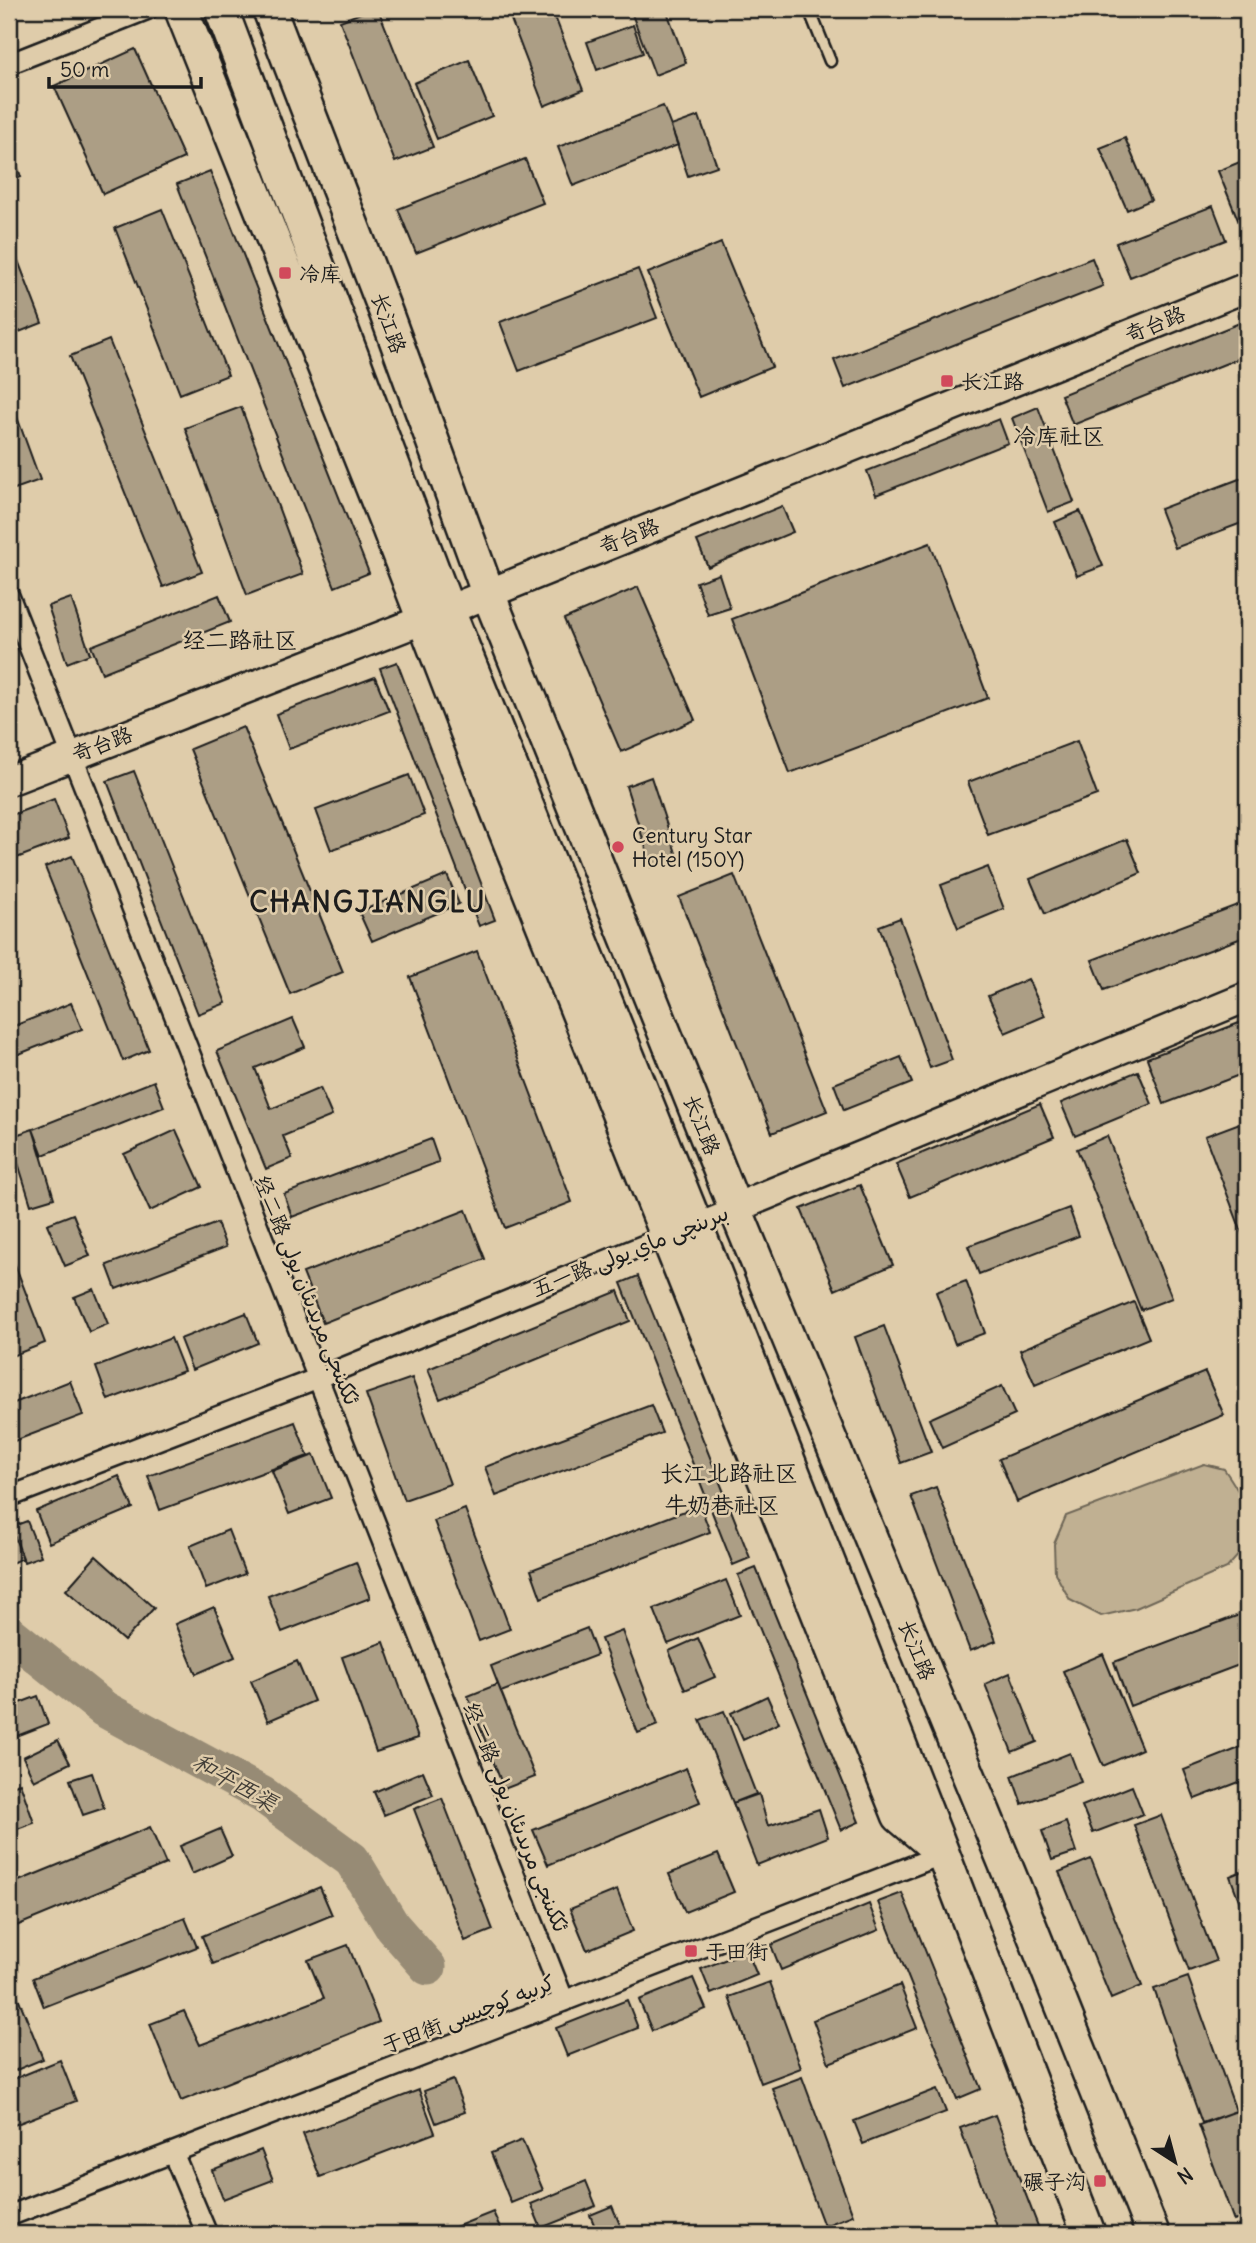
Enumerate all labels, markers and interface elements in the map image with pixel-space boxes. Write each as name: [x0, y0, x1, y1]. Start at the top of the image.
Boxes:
scale bar: [49, 46, 201, 90]
text: 50 m: [60, 56, 109, 83]
place label: 冷库: [299, 260, 341, 287]
marker: 冷库: [277, 265, 293, 281]
street label: 长江路: [366, 289, 412, 357]
street label: 奇台路: [1121, 300, 1189, 348]
place label: 长江路: [961, 368, 1024, 395]
marker: 长江路: [939, 373, 955, 389]
district label: 冷库社区: [1013, 421, 1105, 450]
street label: 奇台路: [595, 512, 663, 560]
district label: 经二路社区: [183, 625, 298, 654]
street label: 奇台路: [68, 720, 136, 768]
place label: Century Star Hotel (150Y): [632, 822, 753, 873]
marker: Century Star Hotel (150Y): [610, 839, 626, 855]
district label: CHANGJIANGLU: [249, 884, 487, 920]
street label: 长江路: [678, 1091, 726, 1159]
street label: 经二路 ئككىنجى مرىدىئان يولى: [248, 1171, 366, 1409]
street label: 五一路 بىرىنچى ماي يولى: [528, 1199, 733, 1305]
district label: 长江北路社区: [660, 1458, 798, 1487]
district label: 牛奶巷社区: [665, 1490, 780, 1519]
street label: 长江路: [893, 1616, 941, 1684]
street label: 经二路 ئككىنجى مرىدىئان يولى: [457, 1698, 575, 1936]
water label: 和平西渠: [188, 1746, 284, 1819]
place label: 于田街: [705, 1938, 768, 1965]
marker: 于田街: [683, 1943, 699, 1959]
street label: 于田街 كرىيە كوچىسى: [378, 1969, 559, 2060]
north arrow: [1140, 2128, 1210, 2198]
text: N: [1173, 2162, 1197, 2189]
place label: 碾子沟: [1023, 2168, 1086, 2195]
marker: 碾子沟: [1092, 2173, 1108, 2189]

